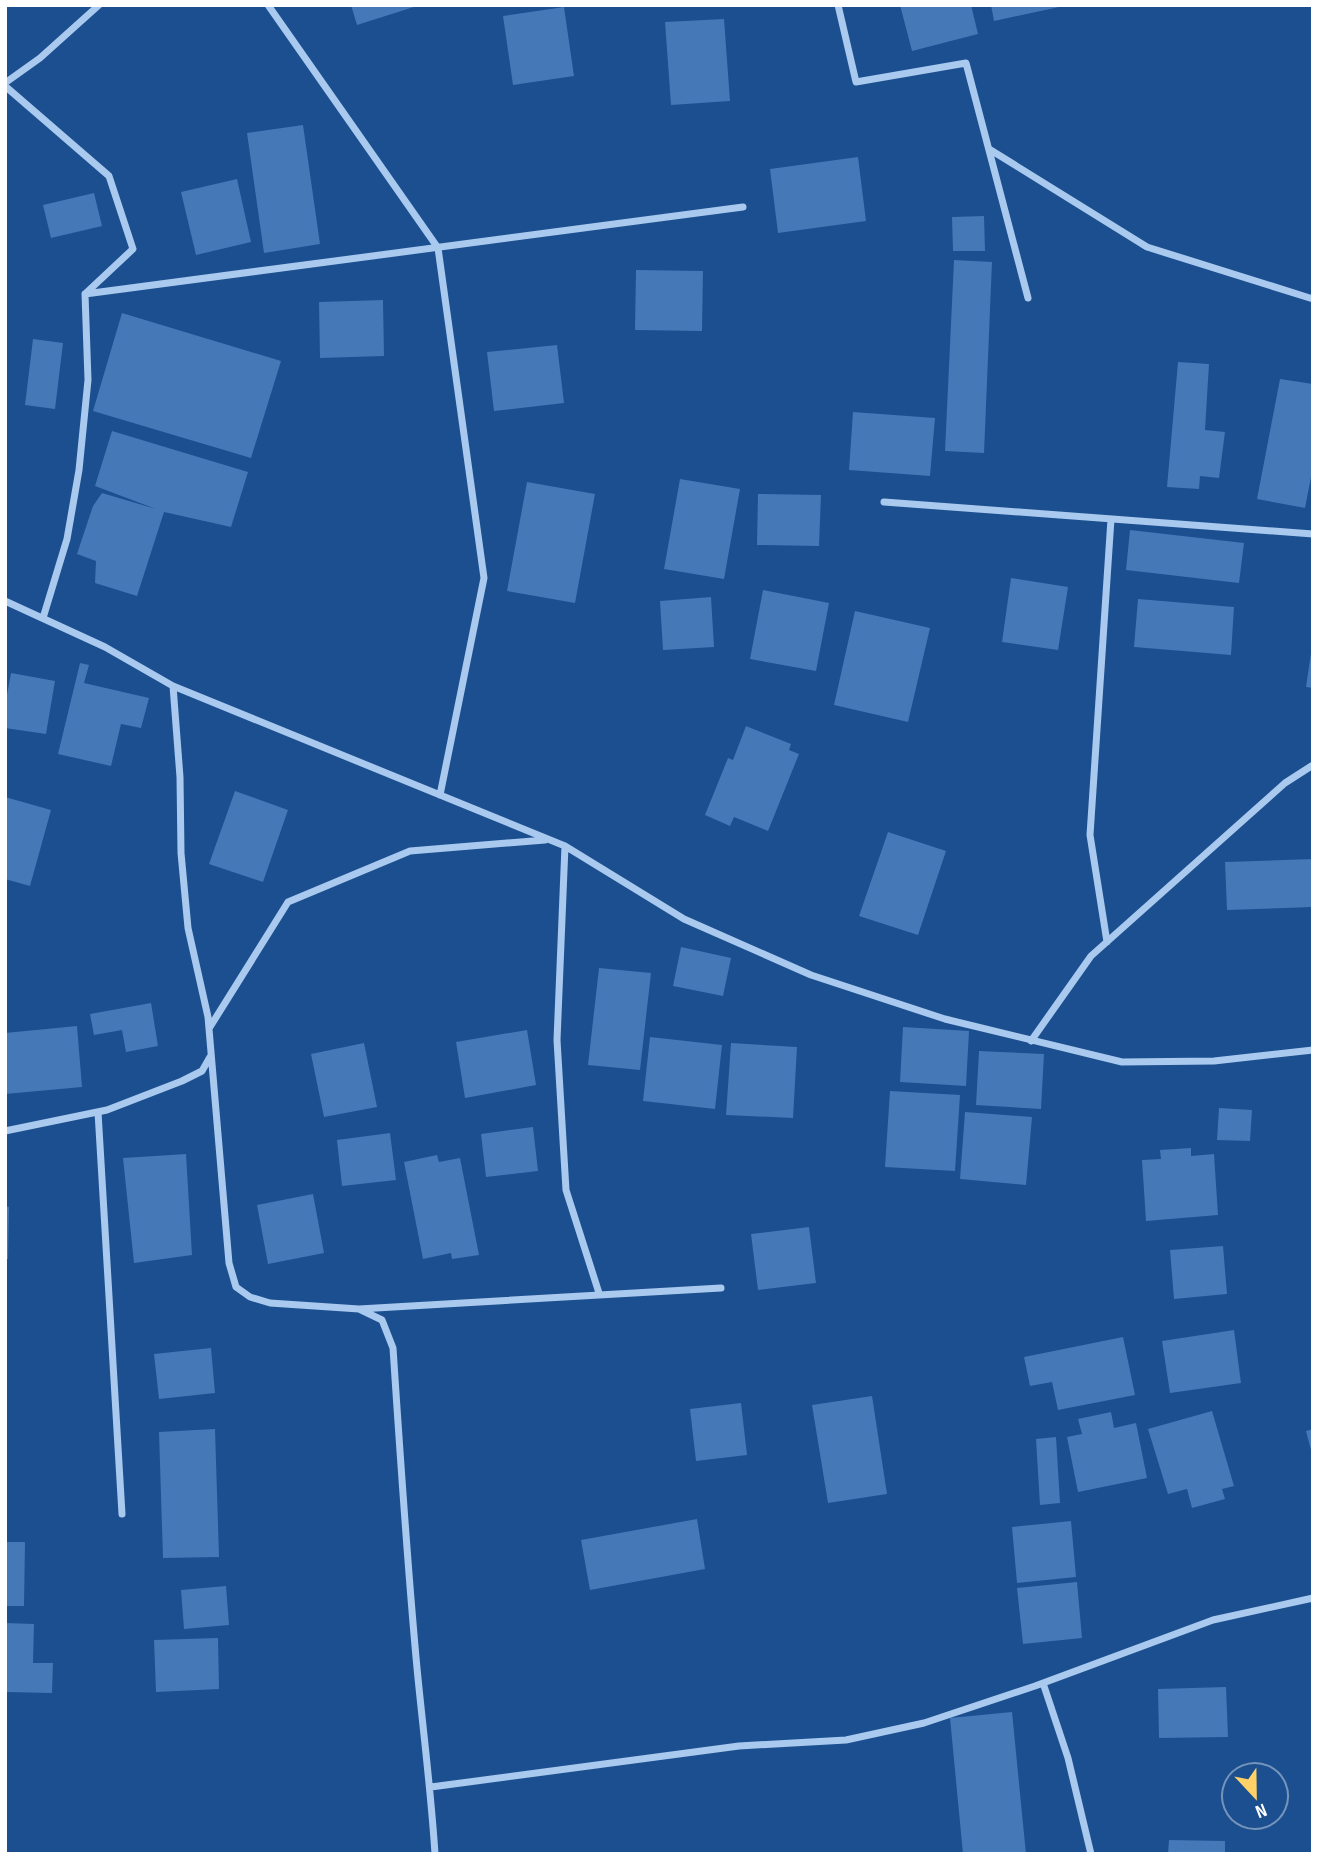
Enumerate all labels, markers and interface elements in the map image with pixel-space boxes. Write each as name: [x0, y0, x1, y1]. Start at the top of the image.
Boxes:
north arrow: [1220, 1761, 1290, 1831]
text: N: [1252, 1798, 1270, 1823]

